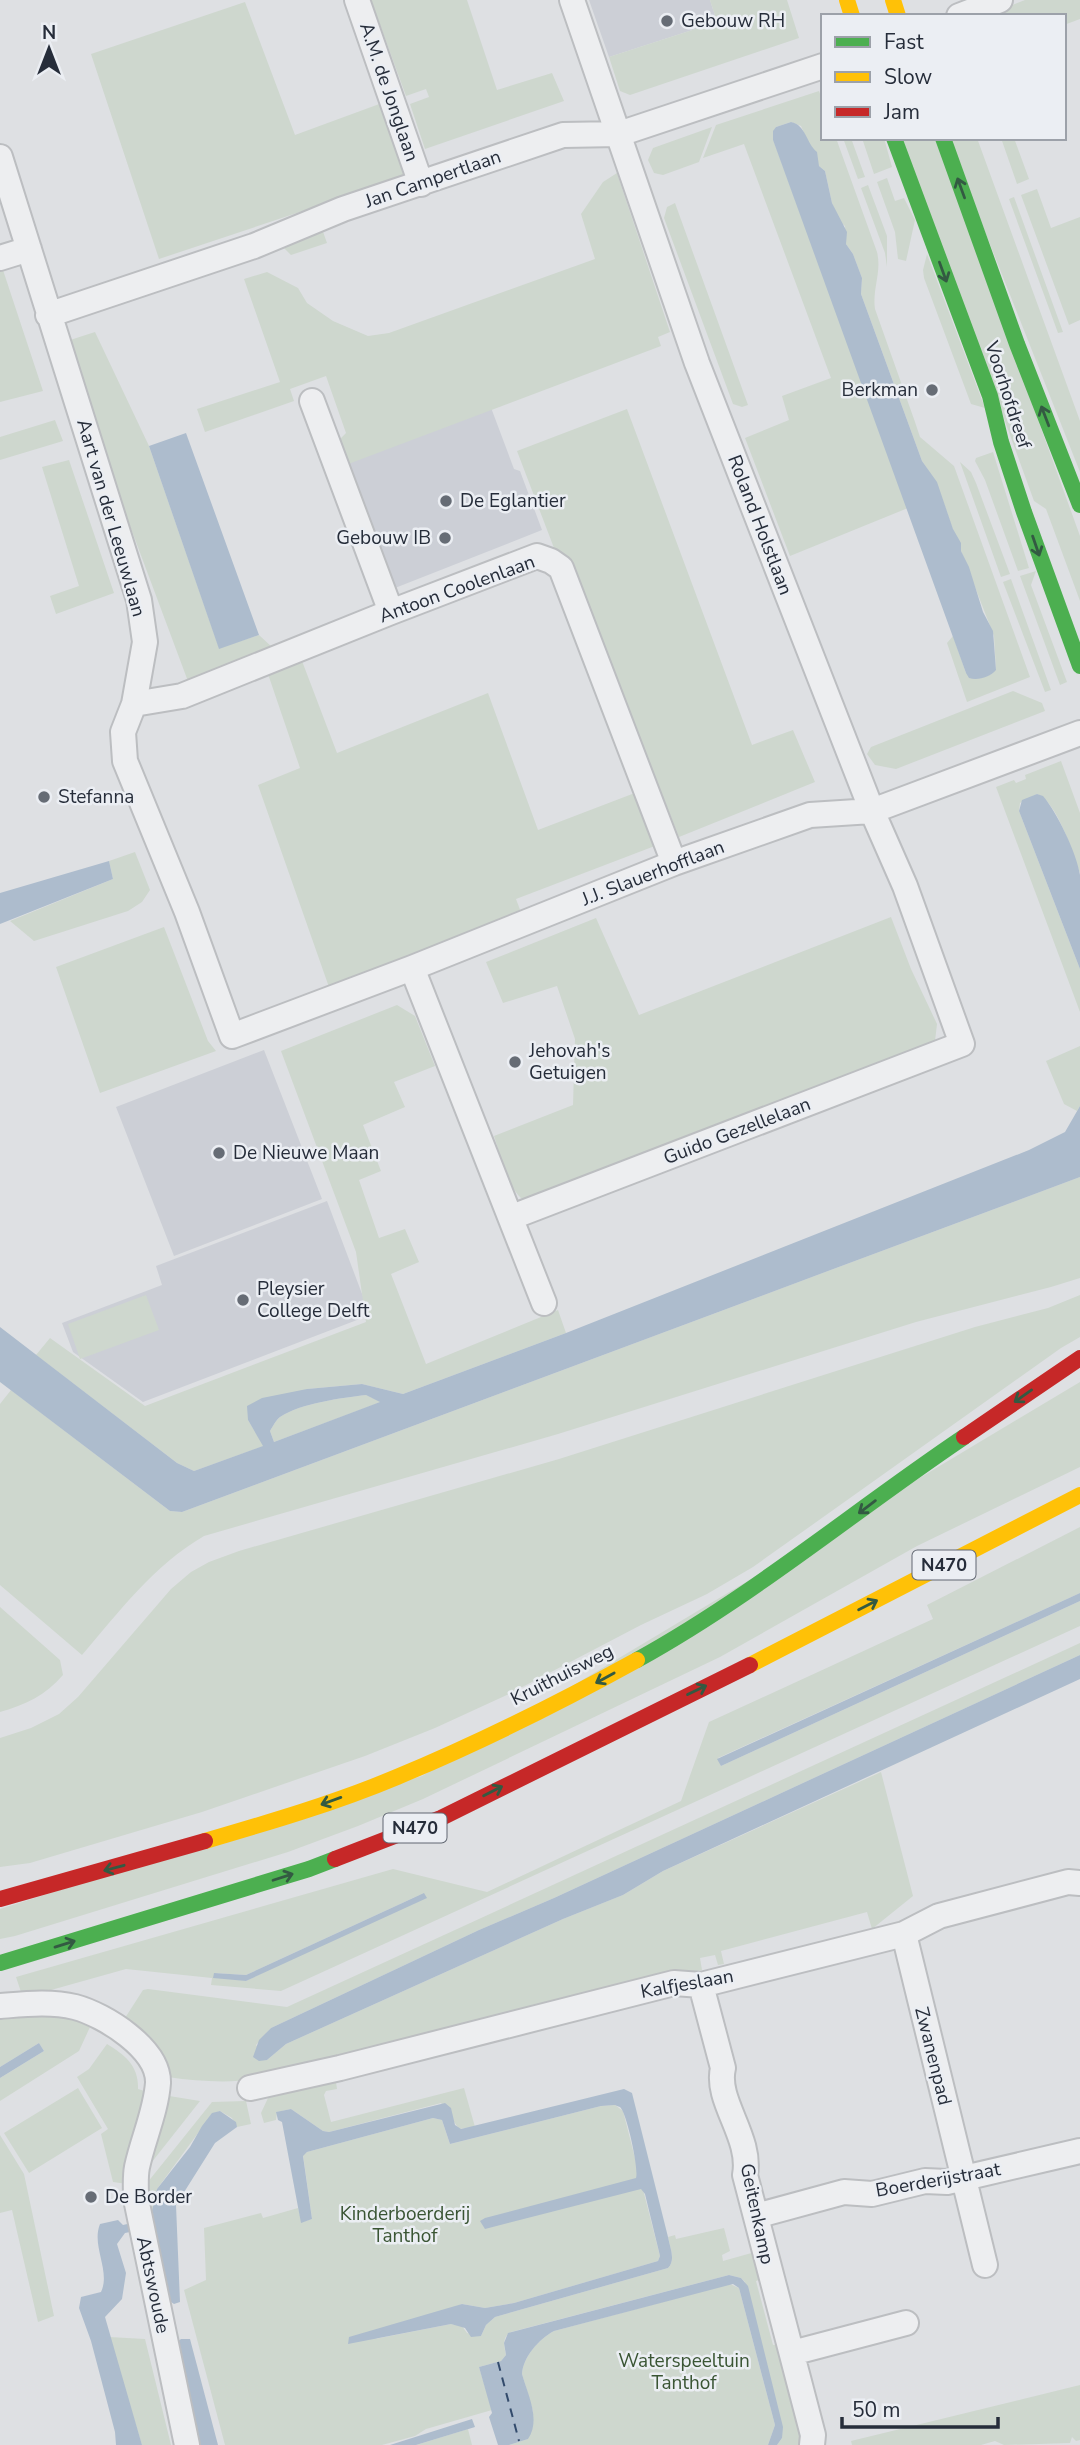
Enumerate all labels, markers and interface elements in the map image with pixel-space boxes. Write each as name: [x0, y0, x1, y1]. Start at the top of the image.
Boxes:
place label: Gebouw RH: [681, 8, 785, 34]
marker: Gebouw RH: [659, 13, 675, 29]
north arrow: [14, 14, 84, 84]
legend: [821, 14, 1066, 140]
street label: A.M. de Jonglaan: [353, 19, 425, 165]
text: N: [42, 20, 56, 46]
text: Fast: [884, 28, 924, 56]
text: Slow: [884, 63, 933, 91]
text: Jam: [883, 98, 920, 126]
street label: Jan Campertlaan: [360, 144, 505, 215]
one-way arrow: [954, 177, 966, 199]
one-way arrow: [938, 261, 951, 283]
street label: Voorhofdreef: [978, 337, 1038, 453]
place label: Berkman: [842, 377, 918, 403]
marker: Berkman: [924, 382, 940, 398]
one-way arrow: [1038, 405, 1051, 427]
street label: Aart van der Leeuwlaan: [70, 416, 152, 620]
street label: Roland Holstlaan: [721, 451, 799, 599]
place label: De Eglantier: [460, 488, 566, 514]
marker: De Eglantier: [438, 493, 454, 509]
place label: Gebouw IB: [336, 525, 431, 551]
marker: Gebouw IB: [437, 530, 453, 546]
one-way arrow: [1031, 535, 1043, 557]
street label: Antoon Coolenlaan: [375, 549, 539, 629]
place label: Stefanna: [58, 784, 134, 810]
marker: Stefanna: [36, 789, 52, 805]
street label: J.J. Slauerhofflaan: [577, 834, 728, 913]
place label: Jehovah's Getuigen: [528, 1038, 610, 1086]
marker: Jehovah's Getuigen: [507, 1054, 523, 1070]
street label: Guido Gezellelaan: [660, 1091, 814, 1171]
place label: De Nieuwe Maan: [233, 1140, 379, 1166]
marker: De Nieuwe Maan: [211, 1145, 227, 1161]
place label: Pleysier College Delft: [257, 1276, 370, 1324]
marker: Pleysier College Delft: [235, 1292, 251, 1308]
one-way arrow: [1014, 1389, 1033, 1403]
one-way arrow: [858, 1499, 877, 1514]
road number: N470: [912, 1550, 976, 1580]
one-way arrow: [857, 1597, 878, 1611]
street label: Kruithuisweg: [506, 1638, 618, 1712]
one-way arrow: [595, 1671, 616, 1685]
one-way arrow: [686, 1682, 707, 1696]
one-way arrow: [482, 1784, 503, 1798]
one-way arrow: [321, 1796, 343, 1809]
road number: N470: [384, 1814, 446, 1842]
one-way arrow: [103, 1862, 126, 1875]
one-way arrow: [271, 1870, 293, 1882]
one-way arrow: [54, 1936, 76, 1949]
street label: Kalfjeslaan: [638, 1963, 736, 2005]
street label: Zwanenpad: [908, 2004, 958, 2108]
street label: Boerderijstraat: [874, 2156, 1003, 2204]
street label: Geitenkamp: [734, 2161, 780, 2267]
place label: De Border: [105, 2184, 192, 2210]
marker: De Border: [83, 2189, 99, 2205]
park label: Kinderboerderij Tanthof: [340, 2201, 470, 2249]
street label: Abtswoude: [130, 2234, 176, 2336]
park label: Waterspeeltuin Tanthof: [618, 2348, 750, 2396]
scale bar: [842, 2386, 998, 2430]
text: 50 m: [852, 2396, 901, 2424]

